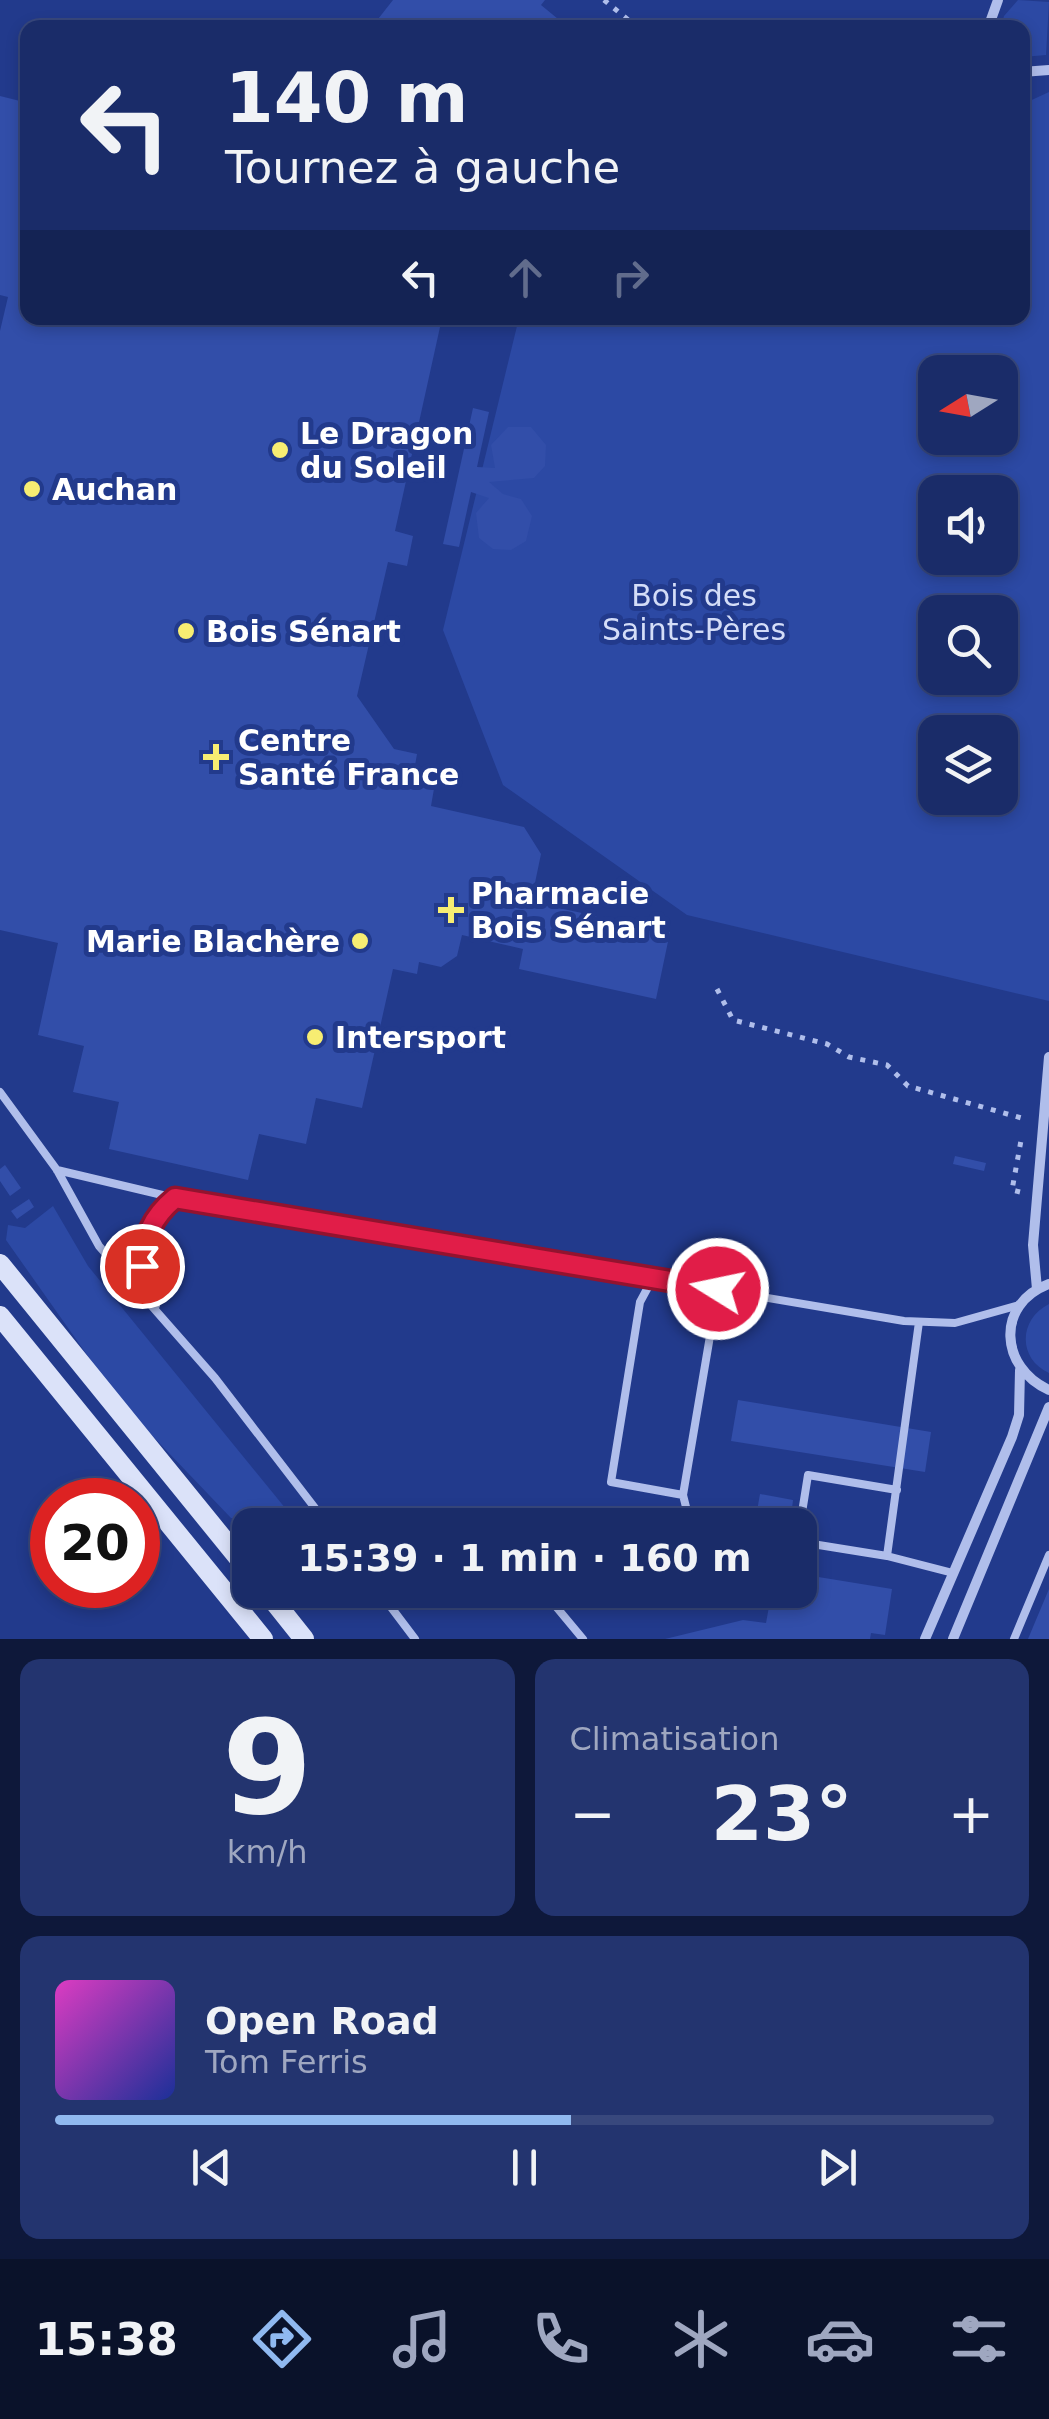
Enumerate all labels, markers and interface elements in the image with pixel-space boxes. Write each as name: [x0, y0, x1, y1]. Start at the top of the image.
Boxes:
text: 140 m: [225, 57, 468, 139]
icon: left: [60, 60, 190, 190]
text: Tournez à gauche: [225, 141, 620, 194]
icon: left: [393, 250, 448, 305]
icon: ahead: [498, 250, 553, 305]
icon: right: [603, 250, 658, 305]
north arrow: [918, 355, 1018, 455]
map controls: [918, 355, 1018, 815]
place label: Le Dragon du Soleil: [300, 416, 473, 485]
marker: Le Dragon du Soleil: [269, 439, 291, 461]
place label: Auchan: [52, 472, 177, 507]
button: sound: [918, 475, 1018, 575]
marker: Auchan: [21, 478, 43, 500]
park label: Bois des Saints-Pères: [602, 578, 786, 647]
button: search: [918, 595, 1018, 695]
place label: Bois Sénart: [206, 614, 401, 649]
marker: Bois Sénart: [175, 620, 197, 642]
button: layers: [918, 715, 1018, 815]
place label: Centre Santé France: [238, 723, 459, 792]
marker: Centre Santé France: [203, 744, 229, 770]
place label: Pharmacie Bois Sénart: [471, 876, 666, 945]
marker: Pharmacie Bois Sénart: [440, 899, 462, 921]
place label: Marie Blachère: [86, 924, 340, 959]
marker: Marie Blachère: [349, 930, 371, 952]
place label: Intersport: [335, 1020, 506, 1055]
marker: Intersport: [304, 1026, 326, 1048]
pin: [100, 1224, 185, 1309]
position arrow: [666, 1237, 770, 1341]
icon: arrive: [115, 1239, 170, 1294]
speed limit sign: 20: [30, 1478, 160, 1608]
text: 15:39 · 1 min · 160 m: [297, 1536, 752, 1580]
text: 9: [222, 1692, 312, 1844]
text: Climatisation: [570, 1720, 779, 1758]
text: 23°: [711, 1770, 853, 1858]
text: −: [570, 1782, 616, 1846]
text: +: [948, 1782, 994, 1846]
text: km/h: [227, 1833, 308, 1871]
text: Open Road: [205, 1999, 439, 2043]
text: Tom Ferris: [205, 2043, 368, 2081]
icon: previous: [184, 2140, 239, 2195]
icon: pause: [497, 2140, 552, 2195]
icon: next: [810, 2140, 865, 2195]
icon: directions: [247, 2304, 317, 2374]
icon: music: [387, 2304, 457, 2374]
icon: phone: [526, 2304, 596, 2374]
icon: climate: [666, 2304, 736, 2374]
icon: car: [805, 2304, 875, 2374]
icon: filters: [944, 2304, 1014, 2374]
text: 15:38: [35, 2313, 178, 2366]

